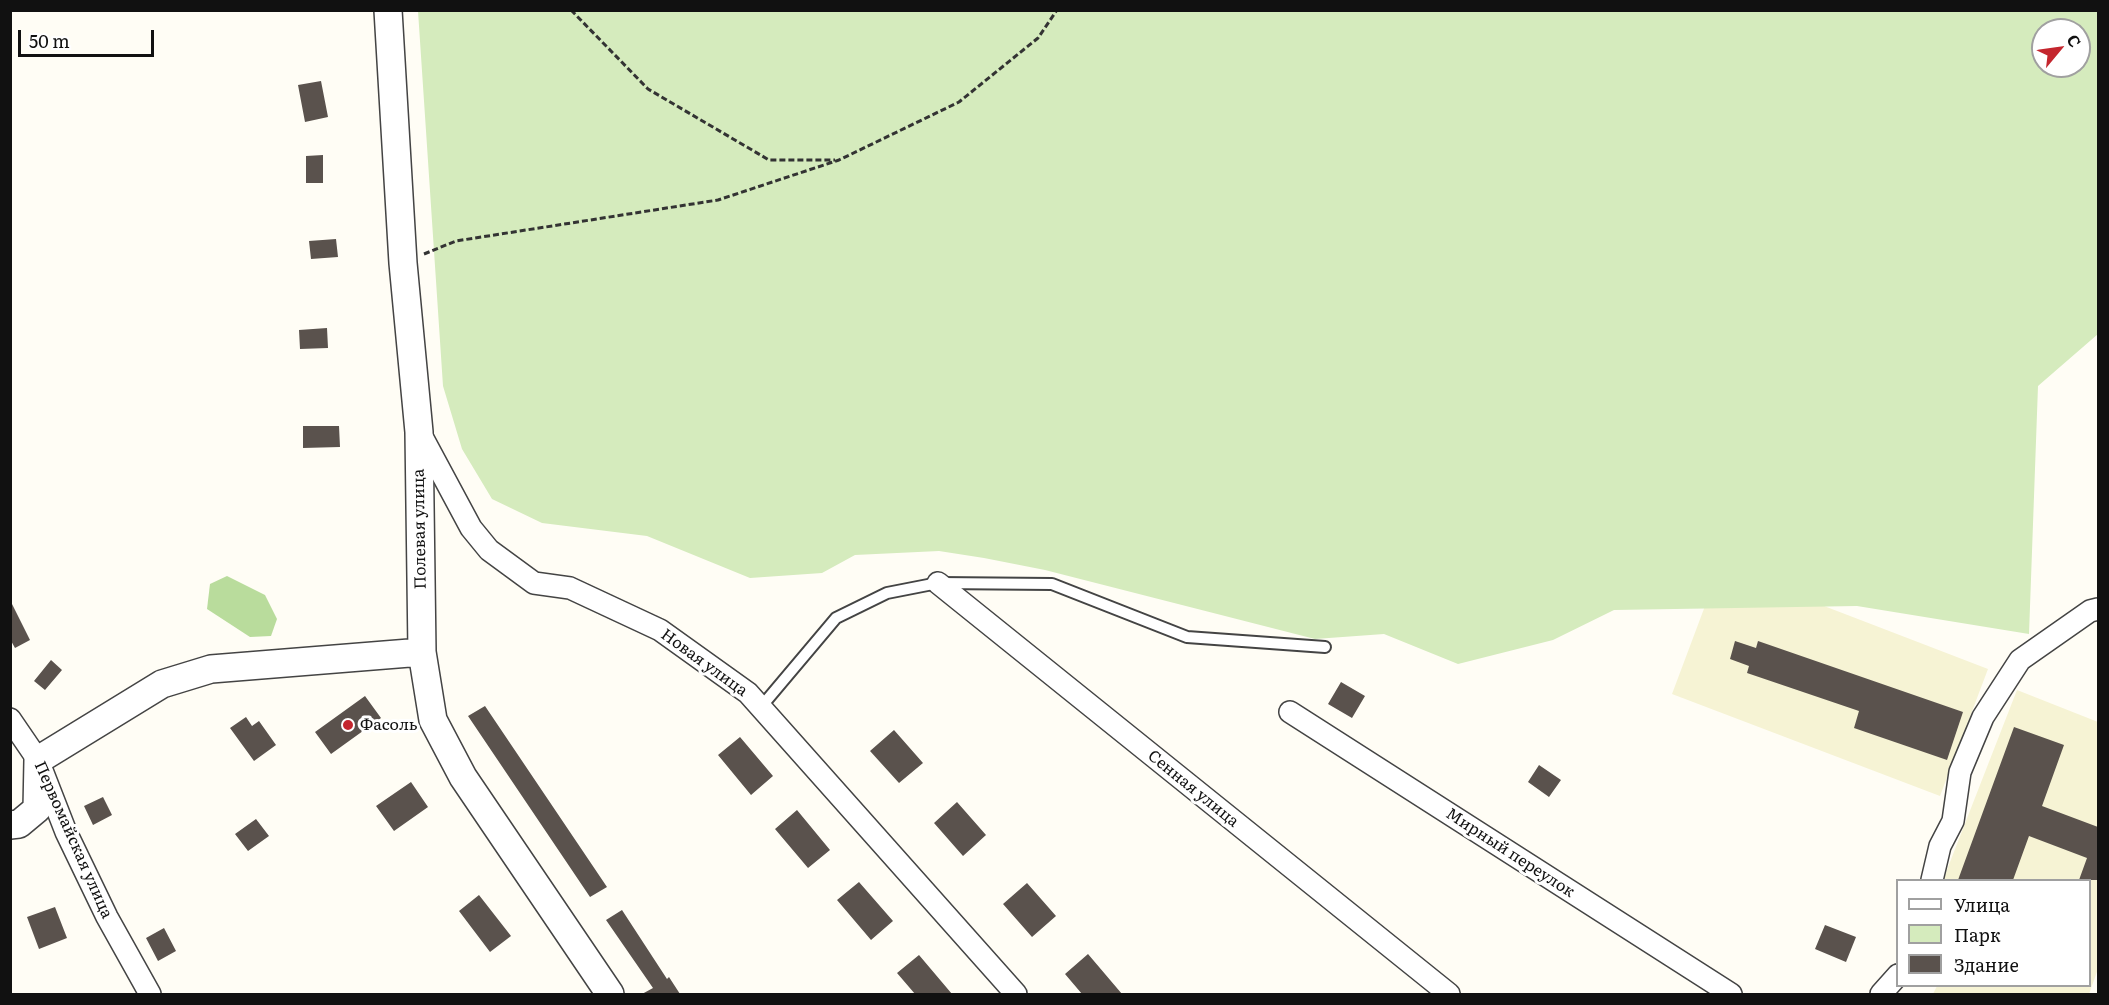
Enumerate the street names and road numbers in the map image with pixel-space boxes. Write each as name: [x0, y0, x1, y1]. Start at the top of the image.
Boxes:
street label: Полевая улица: [409, 469, 431, 589]
street label: Новая улица: [657, 625, 751, 701]
street label: Сенная улица: [1144, 746, 1242, 832]
street label: Первомайская улица: [30, 758, 116, 922]
street label: Мирный переулок: [1442, 804, 1578, 902]

